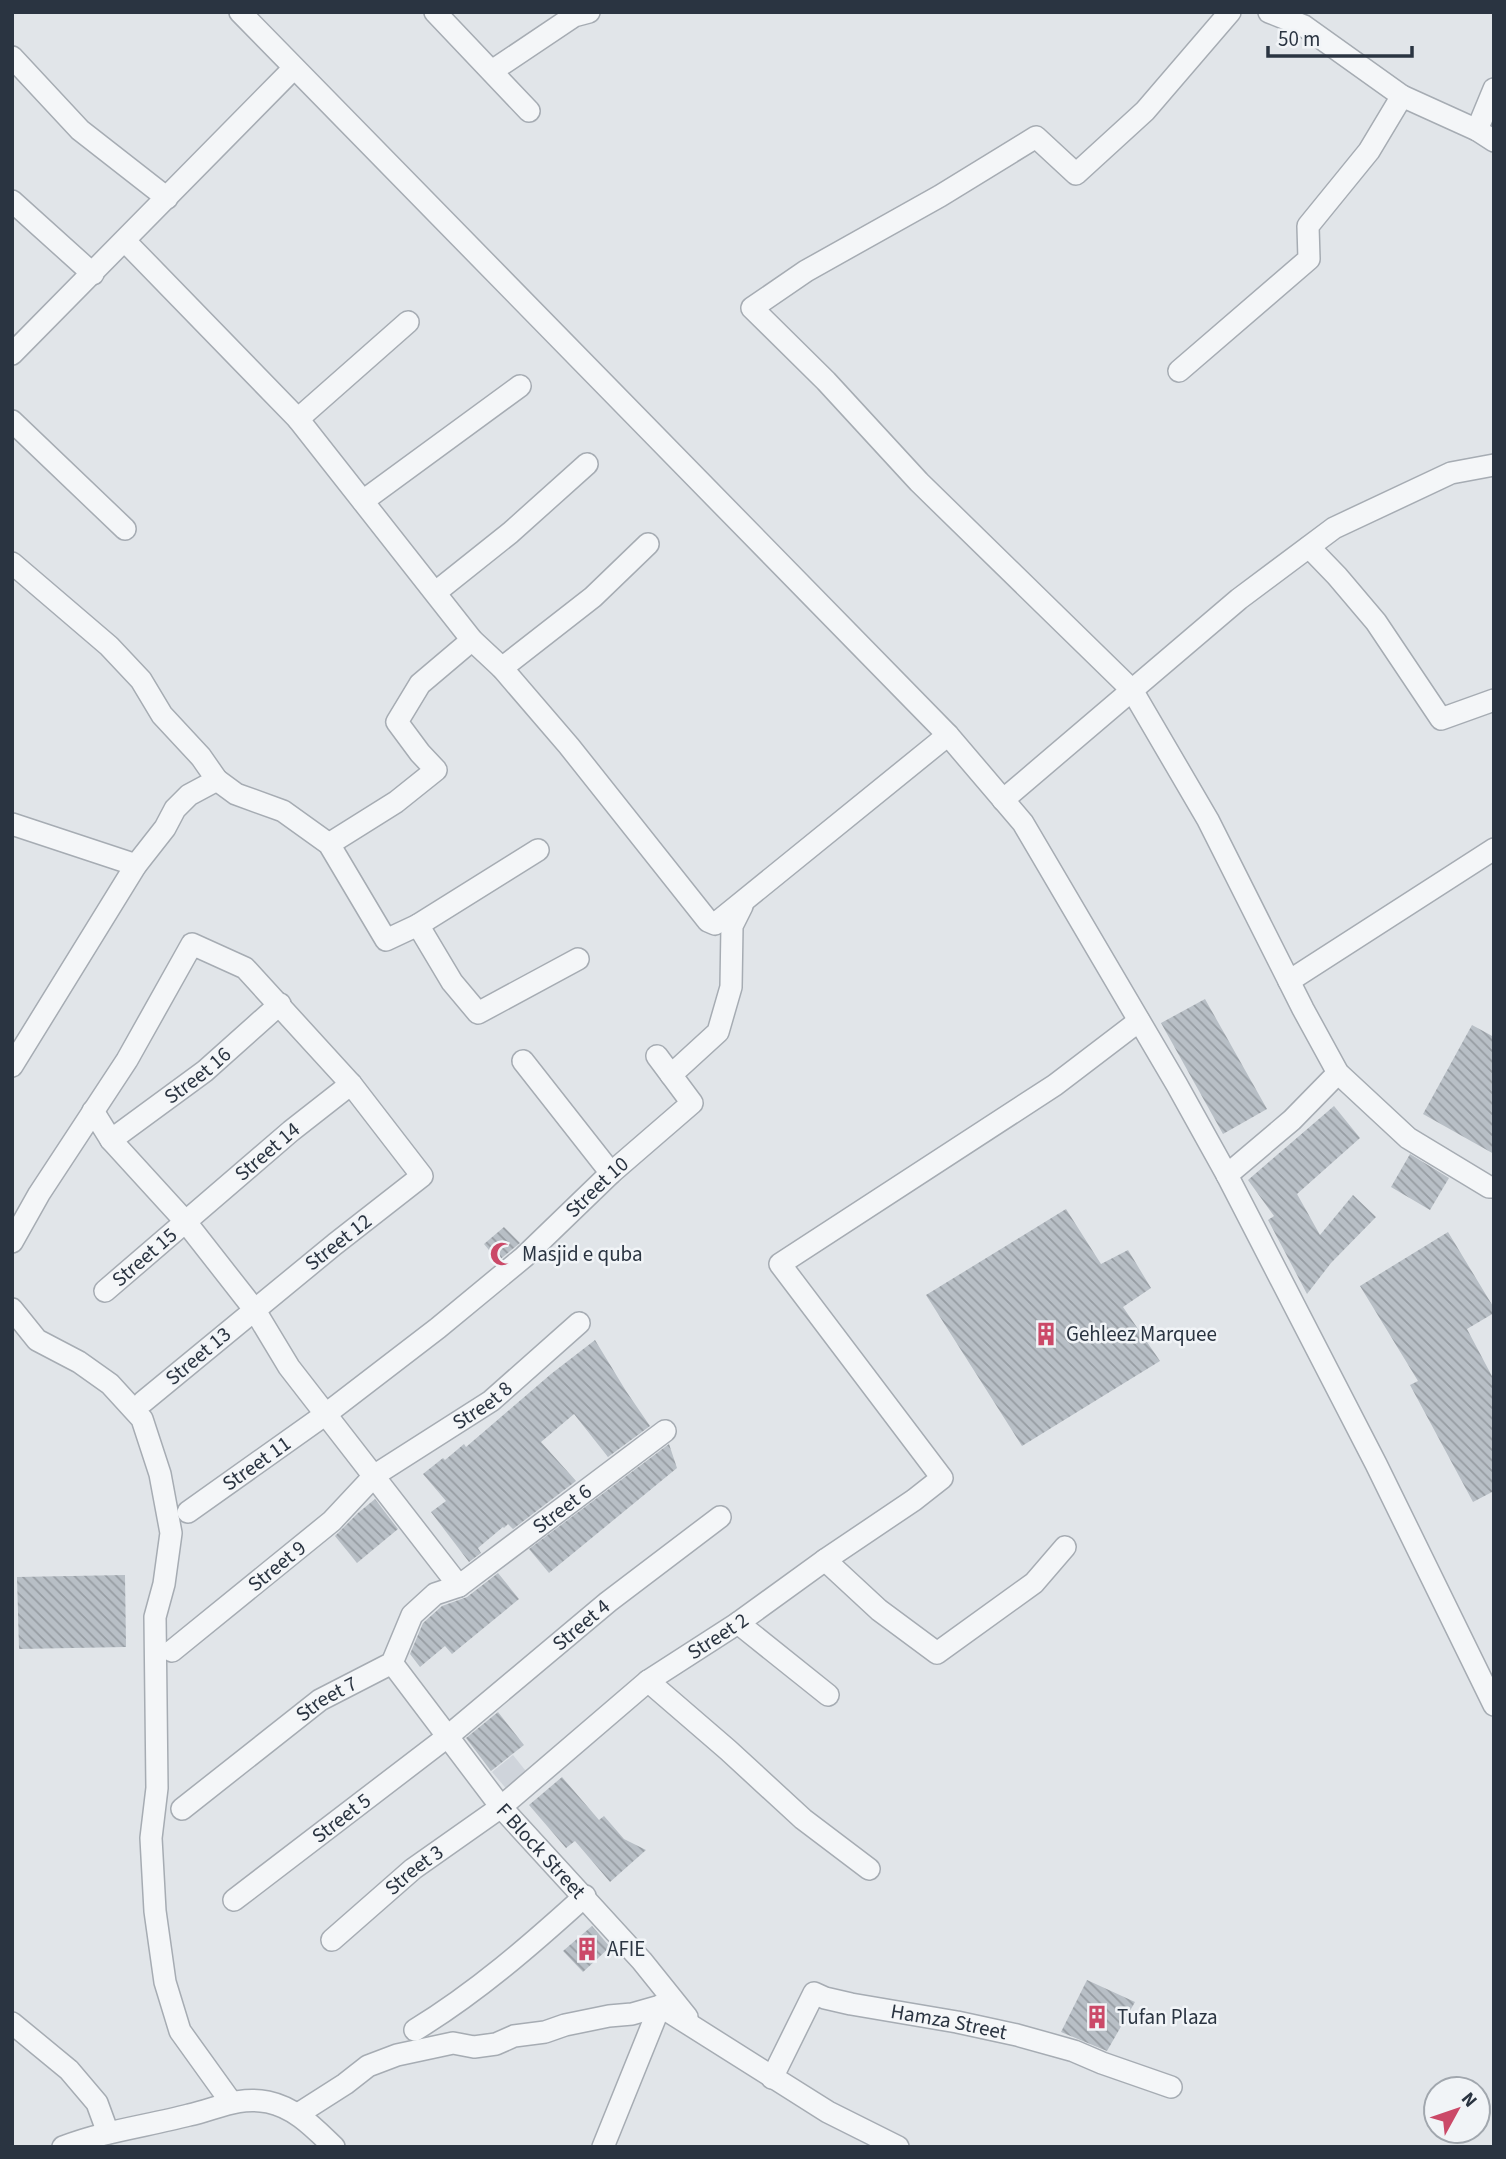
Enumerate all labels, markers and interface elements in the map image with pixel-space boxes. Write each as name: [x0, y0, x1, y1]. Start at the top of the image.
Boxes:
scale bar: [1268, 14, 1412, 58]
text: 50 m: [1278, 24, 1320, 54]
street label: Street 16: [158, 1040, 238, 1111]
street label: Street 14: [228, 1115, 306, 1188]
street label: Street 10: [558, 1149, 635, 1225]
street label: Street 12: [298, 1206, 378, 1278]
street label: Street 15: [105, 1220, 184, 1294]
place label: Masjid e quba: [522, 1239, 642, 1269]
mosque icon: Masjid e quba: [488, 1240, 516, 1268]
place label: Gehleez Marquee: [1066, 1319, 1217, 1349]
street label: Street 13: [159, 1320, 237, 1392]
building icon: Gehleez Marquee: [1032, 1320, 1060, 1348]
street label: Street 8: [446, 1374, 519, 1437]
street label: Street 11: [216, 1429, 297, 1498]
street label: Street 6: [526, 1476, 598, 1541]
street label: Street 9: [241, 1533, 312, 1599]
street label: Street 4: [546, 1592, 616, 1658]
street label: Street 2: [681, 1605, 755, 1667]
street label: Street 7: [289, 1668, 362, 1729]
street label: Street 5: [305, 1786, 377, 1850]
street label: F Block Street: [489, 1796, 593, 1905]
street label: Street 3: [378, 1837, 449, 1902]
place label: AFIE: [607, 1934, 645, 1964]
building icon: AFIE: [573, 1935, 601, 1963]
street label: Hamza Street: [889, 1996, 1010, 2047]
place label: Tufan Plaza: [1117, 2002, 1218, 2032]
building icon: Tufan Plaza: [1083, 2003, 1111, 2031]
north arrow: [1422, 2075, 1492, 2145]
text: N: [1454, 2087, 1483, 2114]

